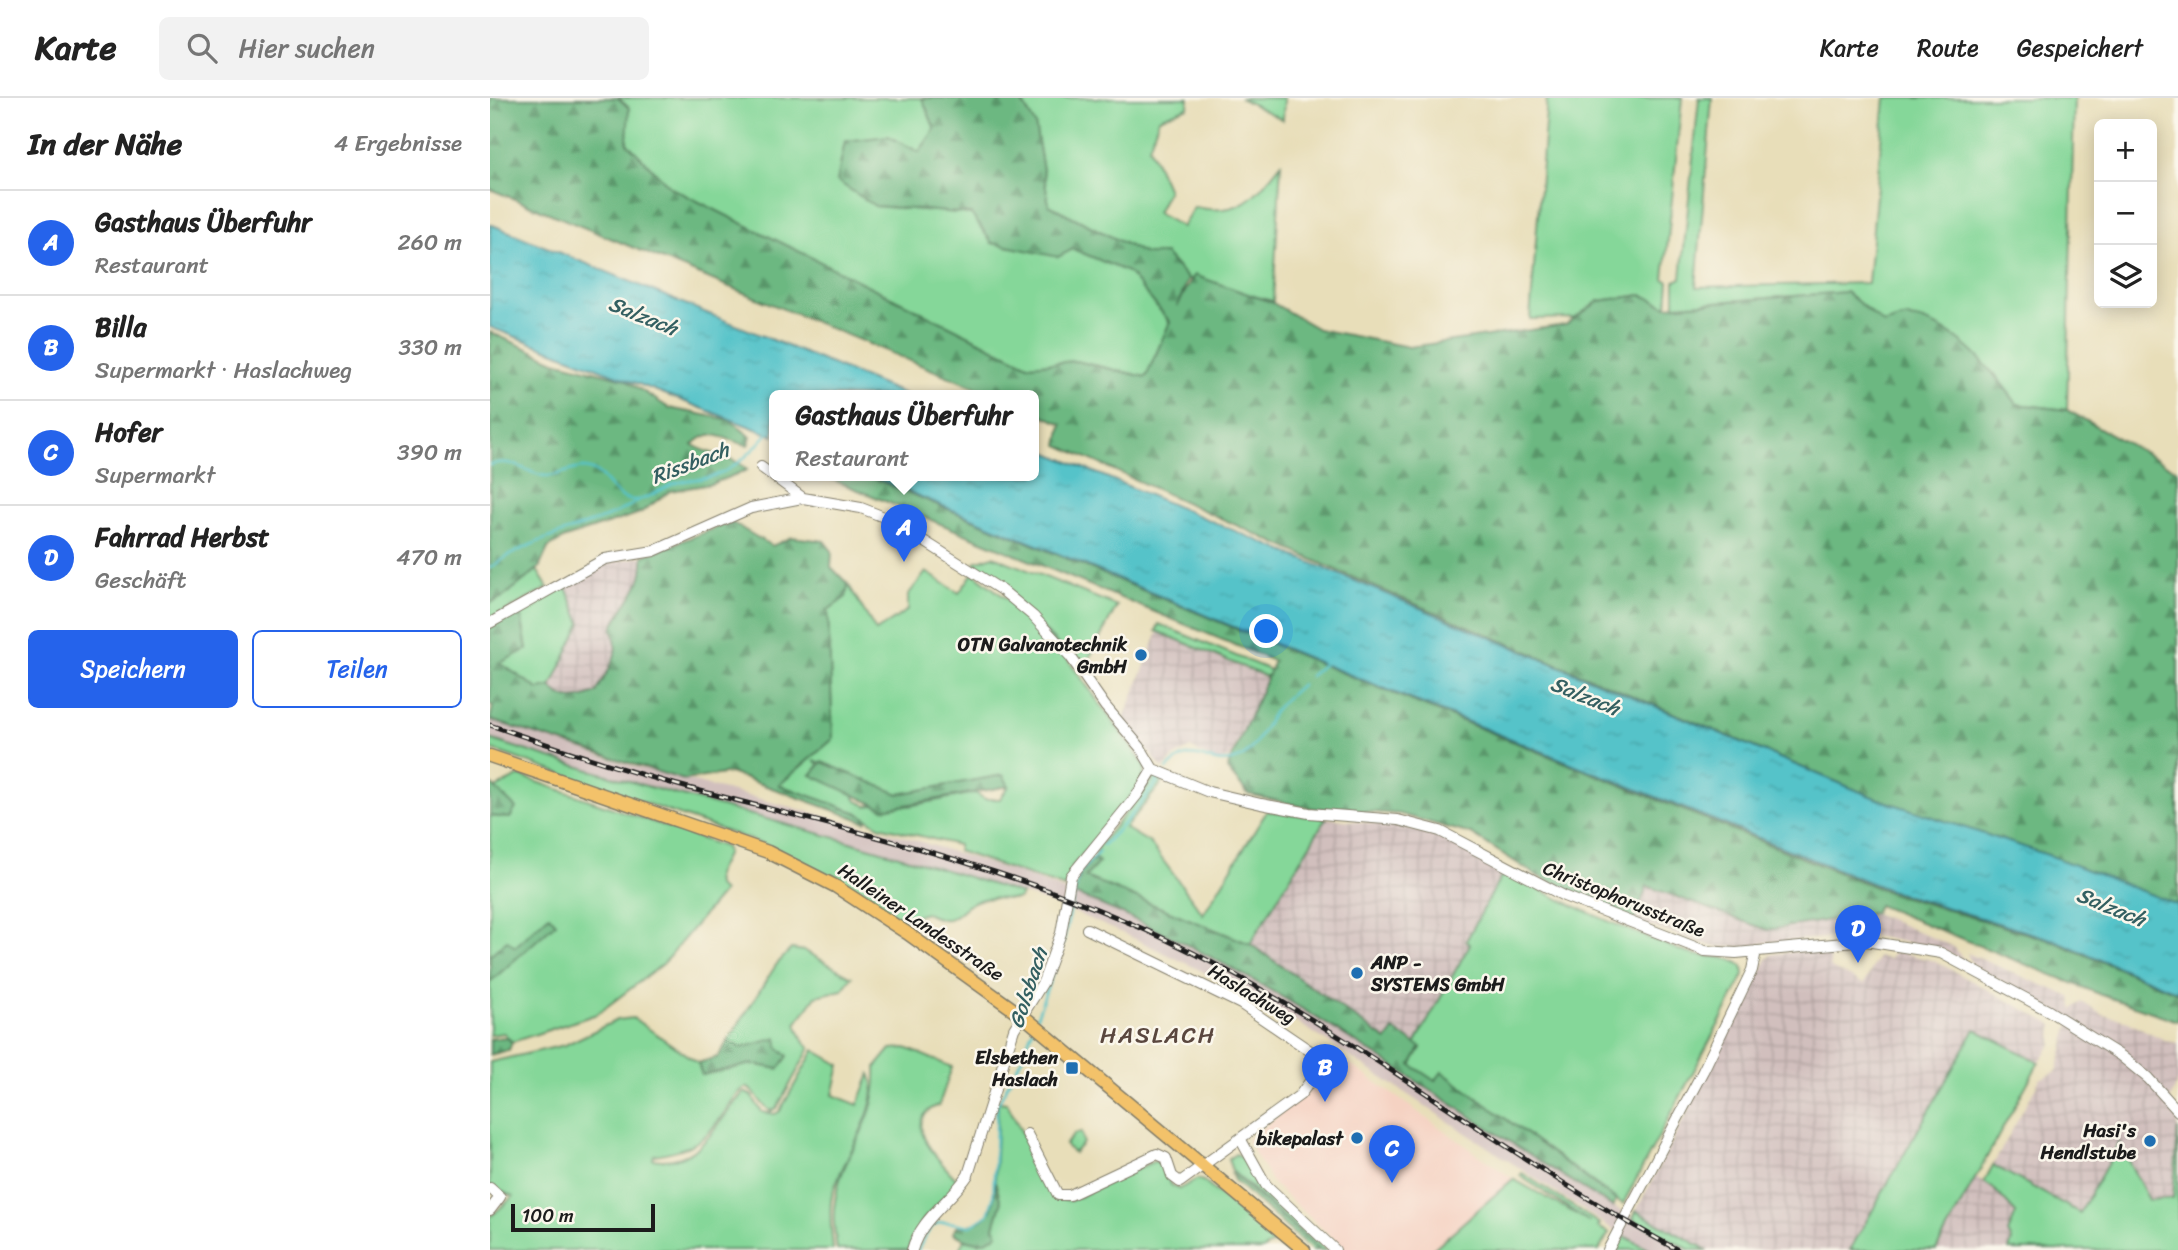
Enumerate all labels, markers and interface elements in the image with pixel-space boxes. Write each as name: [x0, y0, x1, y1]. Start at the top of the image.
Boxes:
search box: [159, 17, 649, 80]
text: Karte: [35, 19, 117, 77]
text: Hier suchen: [239, 25, 375, 71]
text: Karte: [1820, 27, 1879, 69]
text: Route: [1917, 27, 1979, 69]
text: Gespeichert: [2017, 27, 2143, 69]
icon: search: [183, 29, 221, 67]
text: In der Nähe: [28, 117, 182, 171]
map controls: [2094, 119, 2157, 308]
button: +: [2094, 119, 2157, 182]
text: 4 Ergebnisse: [334, 123, 462, 164]
button: −: [2094, 182, 2157, 245]
text: Gasthaus Überfuhr: [95, 199, 312, 245]
text: A: [43, 222, 59, 263]
text: 260 m: [397, 222, 462, 263]
text: Restaurant: [95, 245, 209, 286]
button: layers: [2094, 245, 2157, 308]
water label: Salzach: [603, 285, 685, 348]
text: Billa: [95, 304, 146, 350]
text: B: [44, 327, 58, 368]
text: 330 m: [399, 327, 462, 368]
text: Supermarkt · Haslachweg: [95, 350, 352, 391]
popup: [769, 390, 1039, 481]
text: Gasthaus Überfuhr: [796, 392, 1012, 438]
text: Hofer: [95, 409, 162, 455]
water label: Rissbach: [645, 430, 737, 495]
text: C: [44, 432, 58, 473]
text: 390 m: [397, 432, 462, 473]
text: Restaurant: [796, 438, 909, 479]
text: Supermarkt: [95, 455, 215, 496]
pin: A: [881, 504, 927, 562]
text: Fahrrad Herbst: [95, 514, 270, 560]
text: D: [44, 537, 58, 578]
text: 470 m: [396, 537, 462, 578]
text: Geschäft: [95, 560, 186, 601]
your location: [1249, 614, 1283, 648]
place label: OTN Galvanotechnik GmbH: [958, 628, 1128, 683]
button: Speichern: [28, 630, 238, 708]
button: Teilen: [252, 630, 462, 708]
marker: OTN Galvanotechnik GmbH: [1133, 647, 1149, 663]
water label: Salzach: [1545, 665, 1627, 728]
street label: Christophorusstraße: [1538, 851, 1710, 947]
street label: Halleiner Landesstraße: [831, 854, 1011, 990]
water label: Salzach: [2071, 876, 2153, 939]
pin: D: [1835, 905, 1881, 963]
water label: Golsbach: [997, 941, 1059, 1033]
place label: ANP - SYSTEMS GmbH: [1370, 946, 1505, 1001]
street label: Haslachweg: [1201, 955, 1303, 1033]
marker: ANP - SYSTEMS GmbH: [1349, 965, 1365, 981]
district label: HASLACH: [1100, 1015, 1216, 1056]
place label: Elsbethen Haslach: [975, 1041, 1059, 1096]
pin: B: [1302, 1044, 1348, 1102]
marker: Elsbethen Haslach: [1064, 1060, 1080, 1076]
place label: Hasi's Hendlstube: [2040, 1114, 2137, 1169]
place label: bikepalast: [1256, 1122, 1344, 1155]
pin: C: [1369, 1125, 1415, 1183]
marker: bikepalast: [1349, 1130, 1365, 1146]
marker: Hasi's Hendlstube: [2142, 1133, 2158, 1149]
text: 100 m: [522, 1199, 574, 1232]
scale bar: [511, 1201, 654, 1233]

